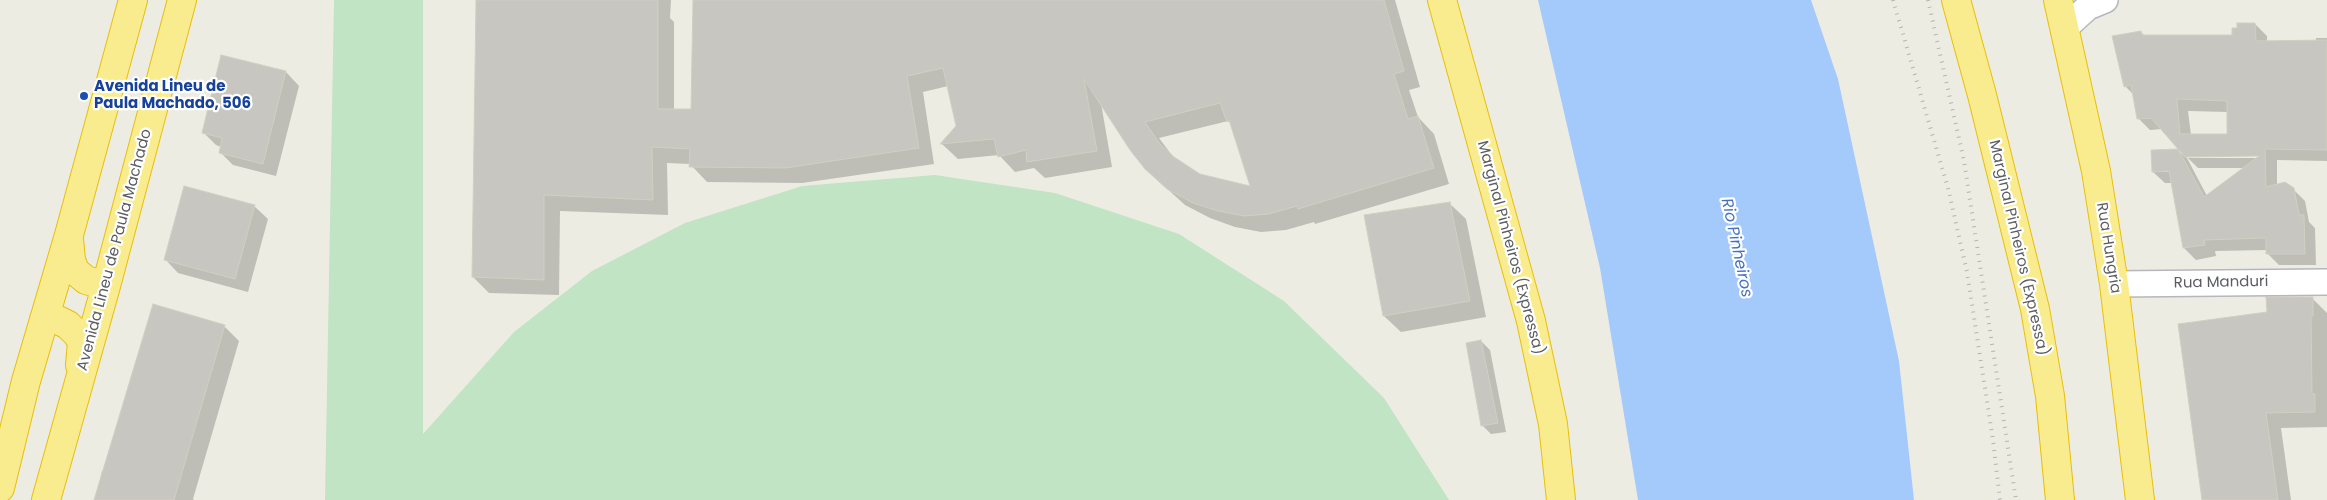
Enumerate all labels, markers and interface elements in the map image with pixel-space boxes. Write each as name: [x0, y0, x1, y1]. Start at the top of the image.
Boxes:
place label: Avenida Lineu de Paula Machado, 506: [94, 78, 251, 113]
marker: Avenida Lineu de Paula Machado, 506: [78, 90, 90, 102]
street label: Avenida Lineu de Paula Machado: [74, 127, 156, 373]
street label: Marginal Pinheiros (Expressa): [1984, 138, 2052, 358]
street label: Marginal Pinheiros (Expressa): [1473, 139, 1547, 357]
water label: Rio Pinheiros: [1716, 197, 1756, 299]
street label: Rua Hungria: [2092, 201, 2124, 295]
street label: Rua Manduri: [2174, 273, 2268, 293]

